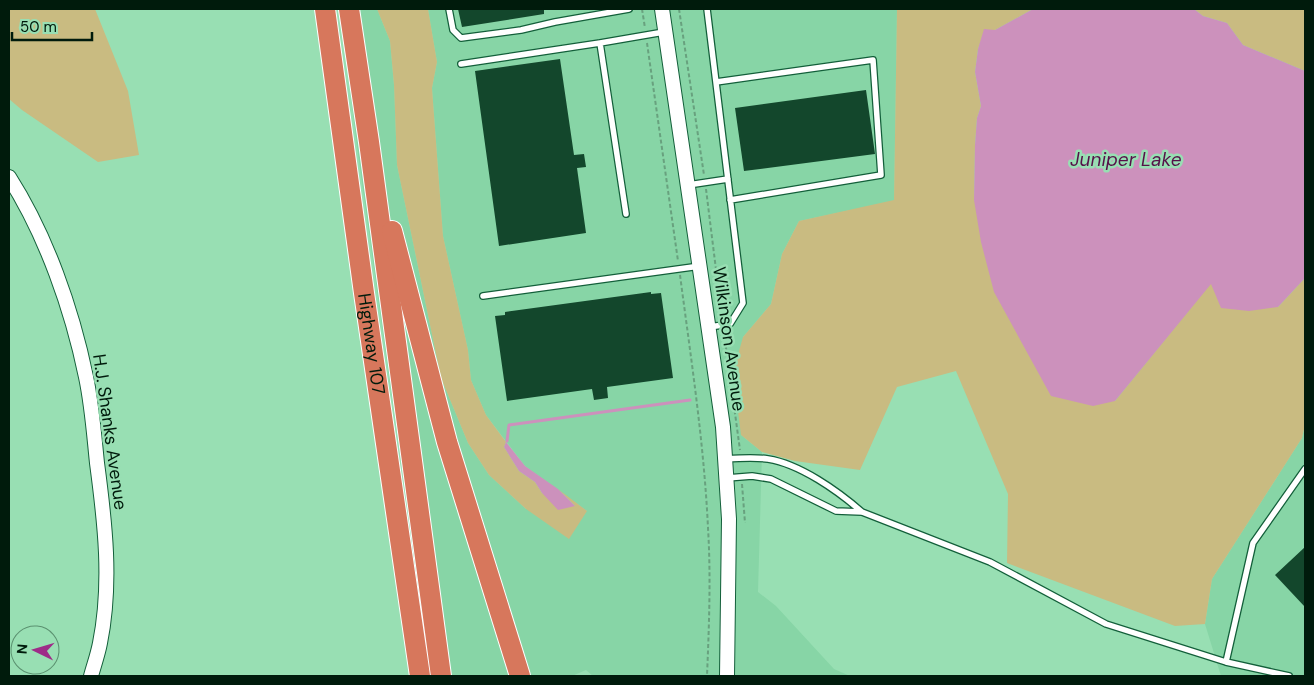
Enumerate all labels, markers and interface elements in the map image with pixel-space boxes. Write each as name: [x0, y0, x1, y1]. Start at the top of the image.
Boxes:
scale bar: [12, 10, 92, 42]
text: 50 m: [20, 17, 57, 37]
water label: Juniper Lake: [1070, 147, 1182, 172]
street label: Wilkinson Avenue: [707, 265, 751, 413]
street label: Highway 107: [352, 292, 391, 396]
street label: H.J. Shanks Avenue: [87, 352, 133, 512]
north arrow: [10, 625, 60, 675]
text: N: [13, 643, 31, 655]

